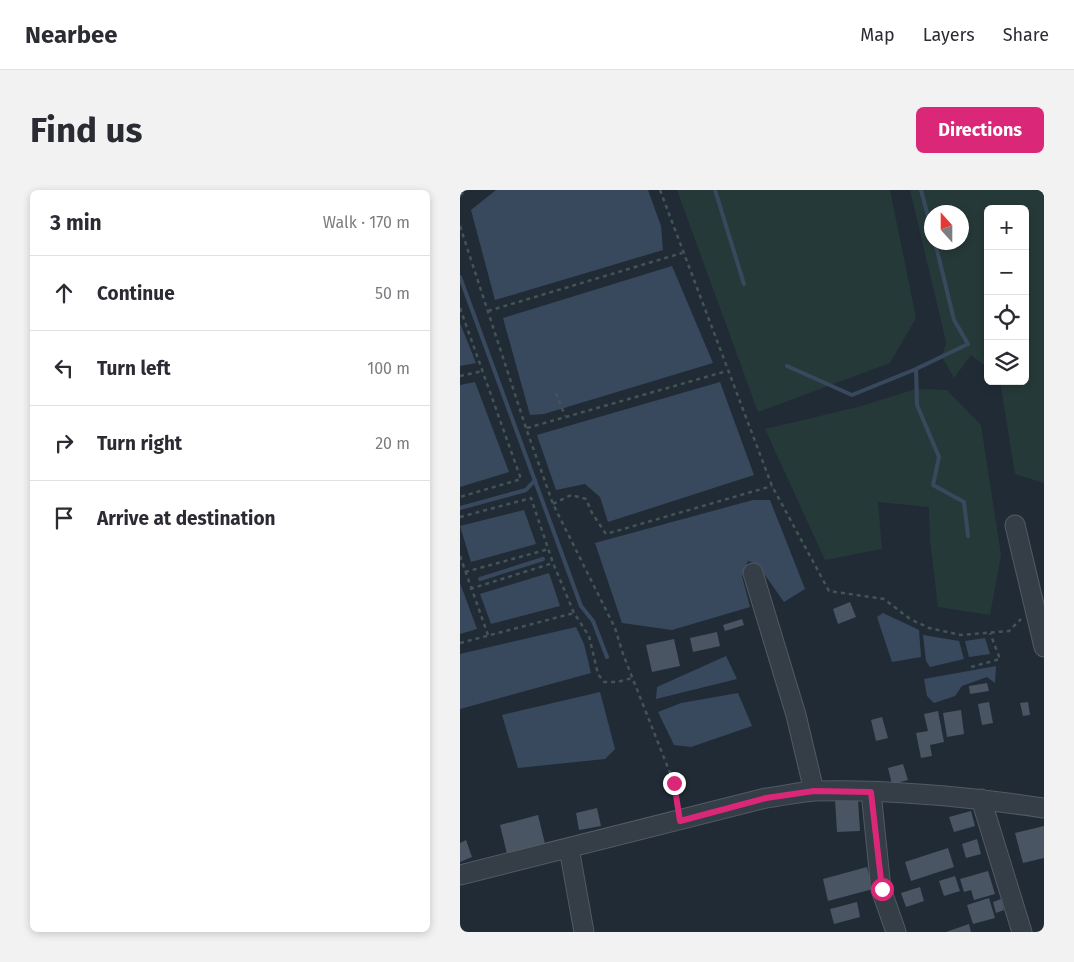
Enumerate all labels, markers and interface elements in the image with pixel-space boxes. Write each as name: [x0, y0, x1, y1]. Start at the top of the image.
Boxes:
text: Nearbee: [25, 21, 118, 49]
text: Map: [860, 24, 895, 46]
text: Layers: [923, 24, 975, 46]
text: Share: [1003, 24, 1049, 46]
button: Directions: [916, 107, 1044, 153]
text: Find us: [30, 109, 142, 151]
north arrow: [924, 205, 969, 250]
map controls: [984, 205, 1029, 385]
button: +: [984, 205, 1029, 250]
text: 3 min: [50, 210, 102, 236]
text: Walk · 170 m: [323, 213, 410, 232]
button: −: [984, 250, 1029, 295]
icon: ahead: [50, 279, 78, 307]
text: Continue: [97, 282, 175, 305]
text: 50 m: [375, 284, 410, 303]
button: locate: [984, 295, 1029, 340]
button: layers: [984, 340, 1029, 385]
icon: left: [50, 354, 78, 382]
text: Turn left: [97, 357, 171, 380]
text: 100 m: [367, 359, 410, 378]
icon: right: [50, 429, 78, 457]
text: Turn right: [97, 432, 182, 455]
text: 20 m: [375, 434, 410, 453]
icon: arrive: [50, 504, 78, 532]
text: Arrive at destination: [97, 507, 276, 530]
route end: [663, 772, 686, 795]
route start: [871, 878, 894, 901]

